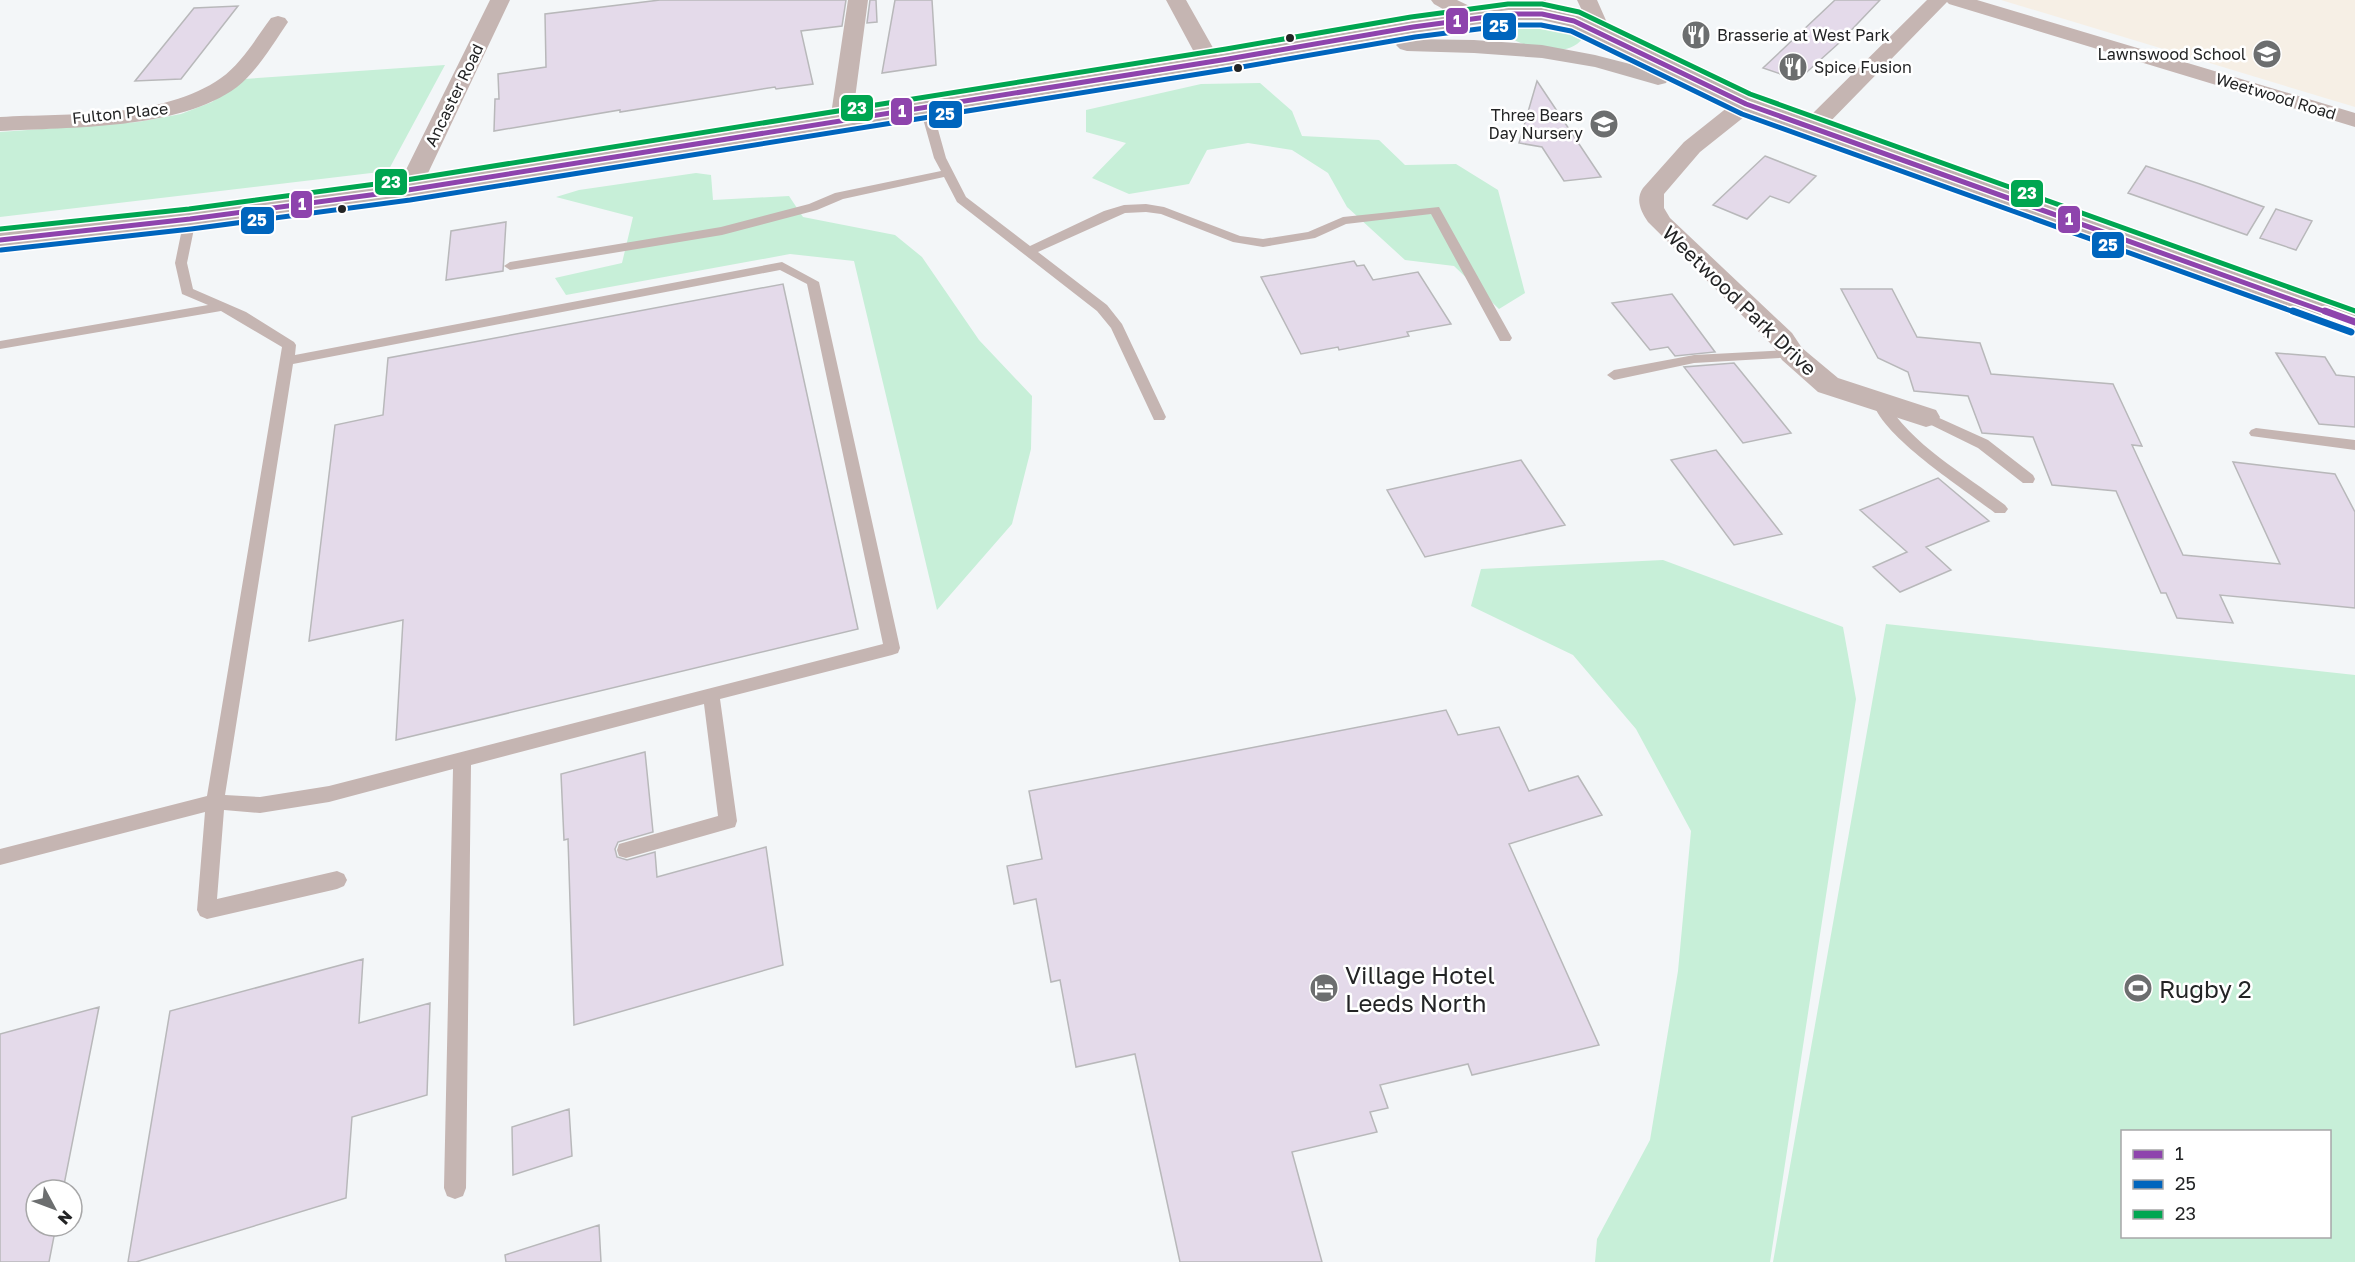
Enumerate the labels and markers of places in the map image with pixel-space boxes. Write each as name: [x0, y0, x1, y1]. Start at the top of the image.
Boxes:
restaurant icon: Brasserie at West Park: [1680, 19, 1712, 51]
place label: Brasserie at West Park: [1717, 25, 1890, 45]
unlabelled marker: [1284, 32, 1296, 44]
school or university icon: Lawnswood School: [2251, 38, 2283, 70]
place label: Lawnswood School: [2098, 44, 2246, 64]
restaurant icon: Spice Fusion: [1777, 51, 1809, 83]
place label: Spice Fusion: [1814, 57, 1912, 77]
unlabelled marker: [1232, 62, 1244, 74]
place label: Three Bears Day Nursery: [1489, 105, 1583, 143]
school or university icon: Three Bears Day Nursery: [1588, 108, 1620, 140]
unlabelled marker: [336, 203, 348, 215]
place label: Village Hotel Leeds North: [1345, 960, 1495, 1017]
hotel icon: Village Hotel Leeds North: [1308, 972, 1340, 1004]
sports icon: Rugby 2: [2122, 972, 2154, 1004]
place label: Rugby 2: [2159, 974, 2252, 1003]

